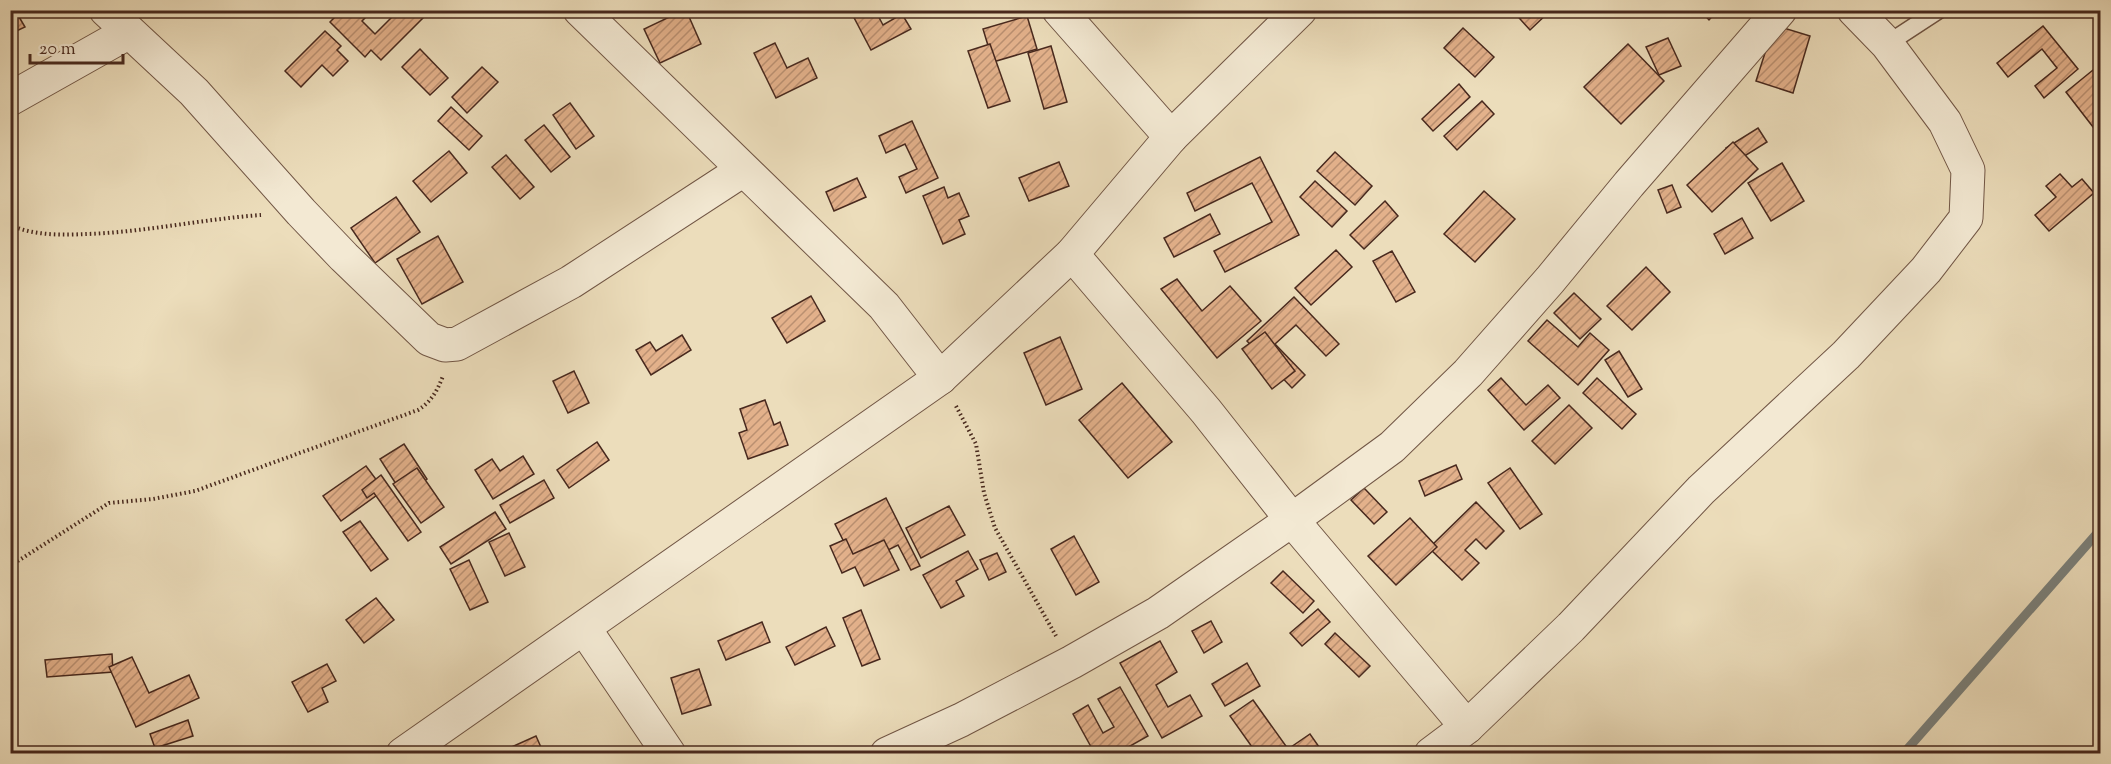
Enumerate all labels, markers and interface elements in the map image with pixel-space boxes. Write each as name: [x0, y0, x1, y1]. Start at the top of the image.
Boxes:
scale bar: [30, 27, 123, 65]
text: 20 m: [39, 37, 76, 63]

